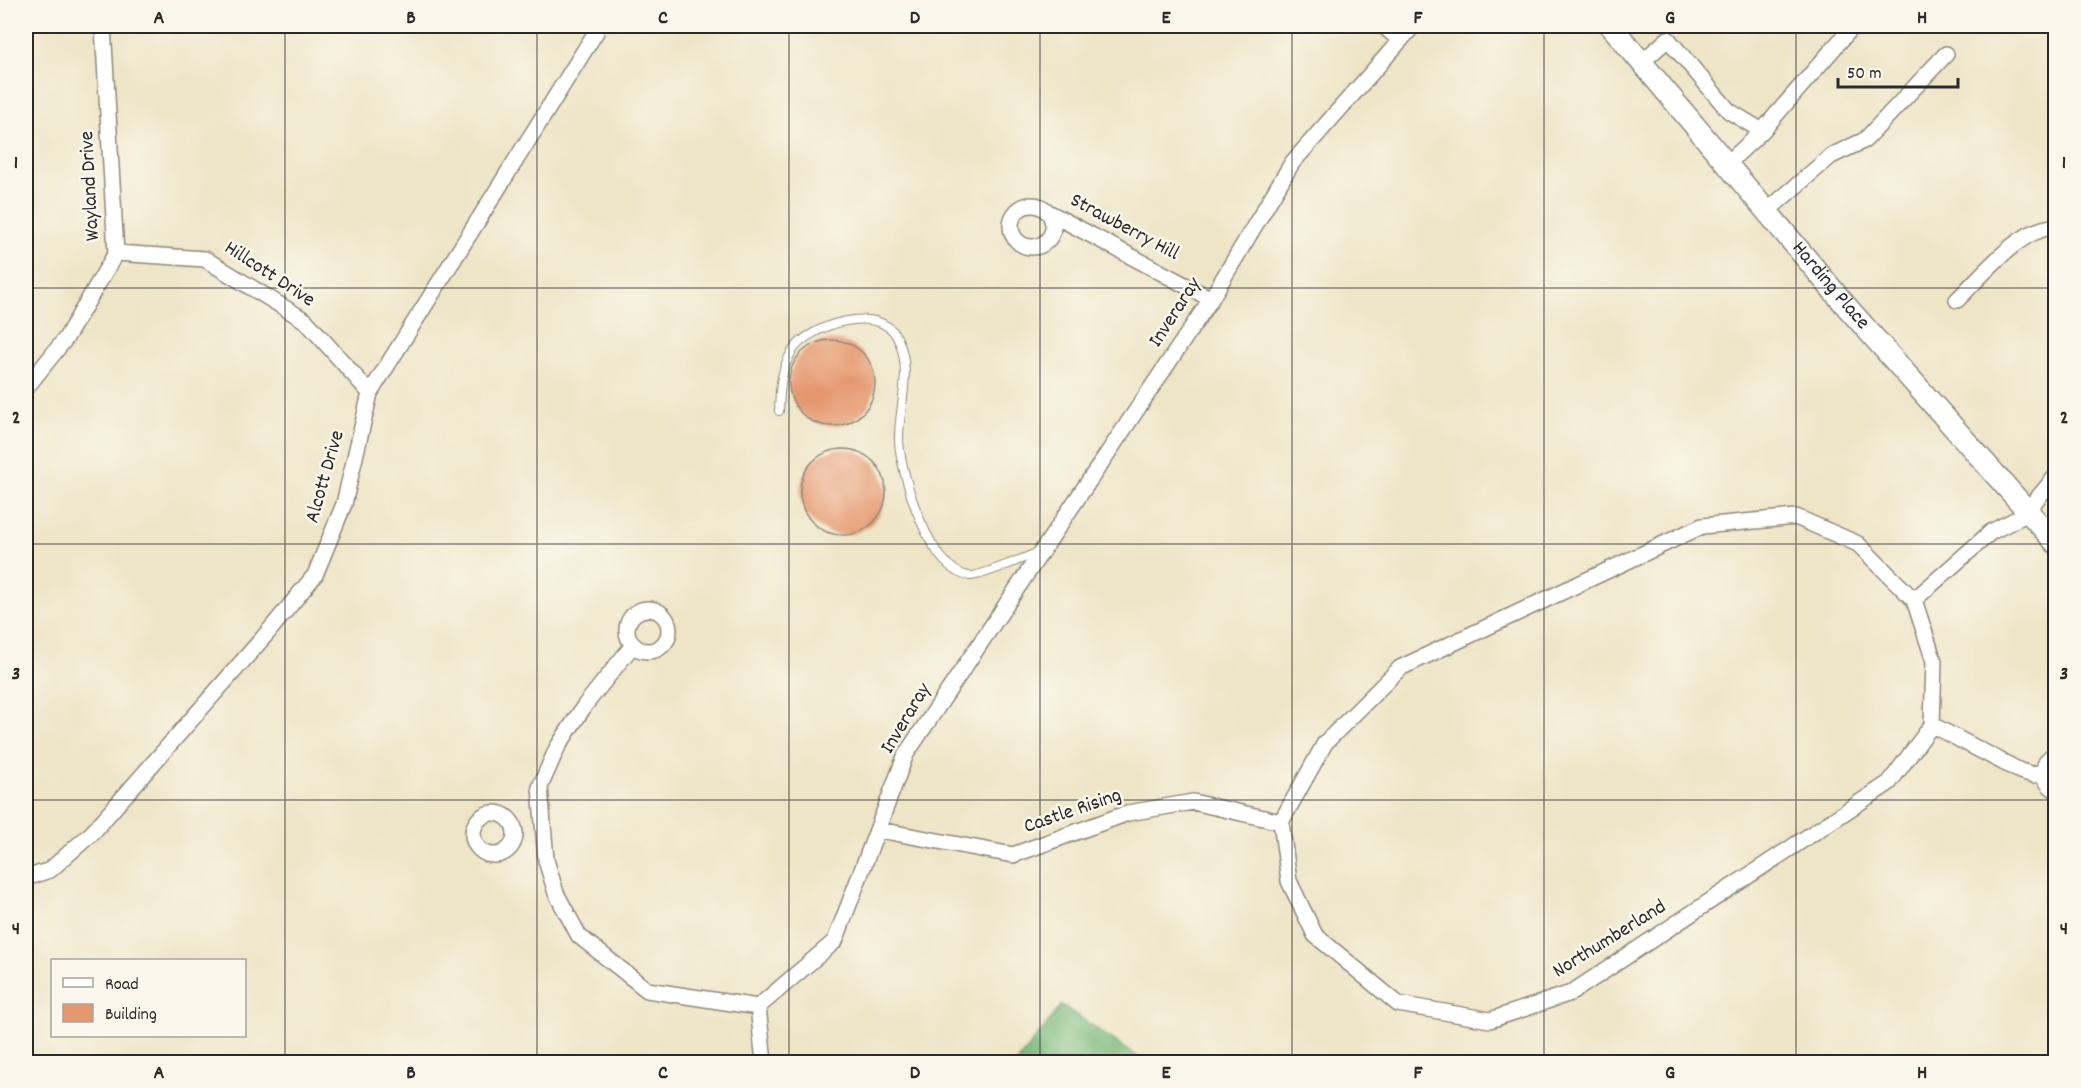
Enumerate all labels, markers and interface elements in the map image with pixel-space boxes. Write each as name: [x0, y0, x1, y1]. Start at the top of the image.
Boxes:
text: A: [154, 5, 165, 33]
text: B: [406, 5, 416, 33]
text: C: [658, 5, 668, 33]
text: D: [910, 5, 921, 33]
text: E: [1161, 5, 1171, 33]
text: F: [1414, 5, 1424, 33]
text: G: [1665, 5, 1675, 33]
text: H: [1917, 5, 1927, 33]
scale bar: [1838, 51, 1958, 89]
text: 50 m: [1847, 62, 1882, 87]
street label: Wayland Drive: [73, 130, 109, 242]
text: 1: [14, 150, 18, 178]
text: 1: [2062, 150, 2066, 178]
street label: Strawberry Hill: [1064, 187, 1184, 269]
street label: Hillcott Drive: [218, 234, 320, 316]
street label: Harding Place: [1783, 235, 1876, 337]
street label: Inveraray: [1142, 272, 1210, 354]
text: 2: [12, 405, 20, 433]
text: 2: [2060, 405, 2068, 433]
street label: Alcott Drive: [298, 427, 354, 527]
text: 3: [12, 661, 20, 689]
text: 3: [2060, 661, 2068, 689]
street label: Inveraray: [874, 677, 940, 760]
street label: Castle Rising: [1020, 781, 1126, 843]
street label: Northumberland: [1547, 893, 1673, 987]
text: 4: [12, 916, 20, 944]
text: 4: [2060, 916, 2068, 944]
legend: [51, 959, 246, 1037]
text: Road: [105, 973, 139, 998]
text: Building: [105, 1003, 157, 1028]
text: A: [154, 1060, 165, 1088]
text: B: [406, 1060, 416, 1088]
text: C: [658, 1060, 668, 1088]
text: D: [910, 1060, 921, 1088]
text: E: [1161, 1060, 1171, 1088]
text: F: [1414, 1060, 1424, 1088]
text: G: [1665, 1060, 1675, 1088]
text: H: [1917, 1060, 1927, 1088]

